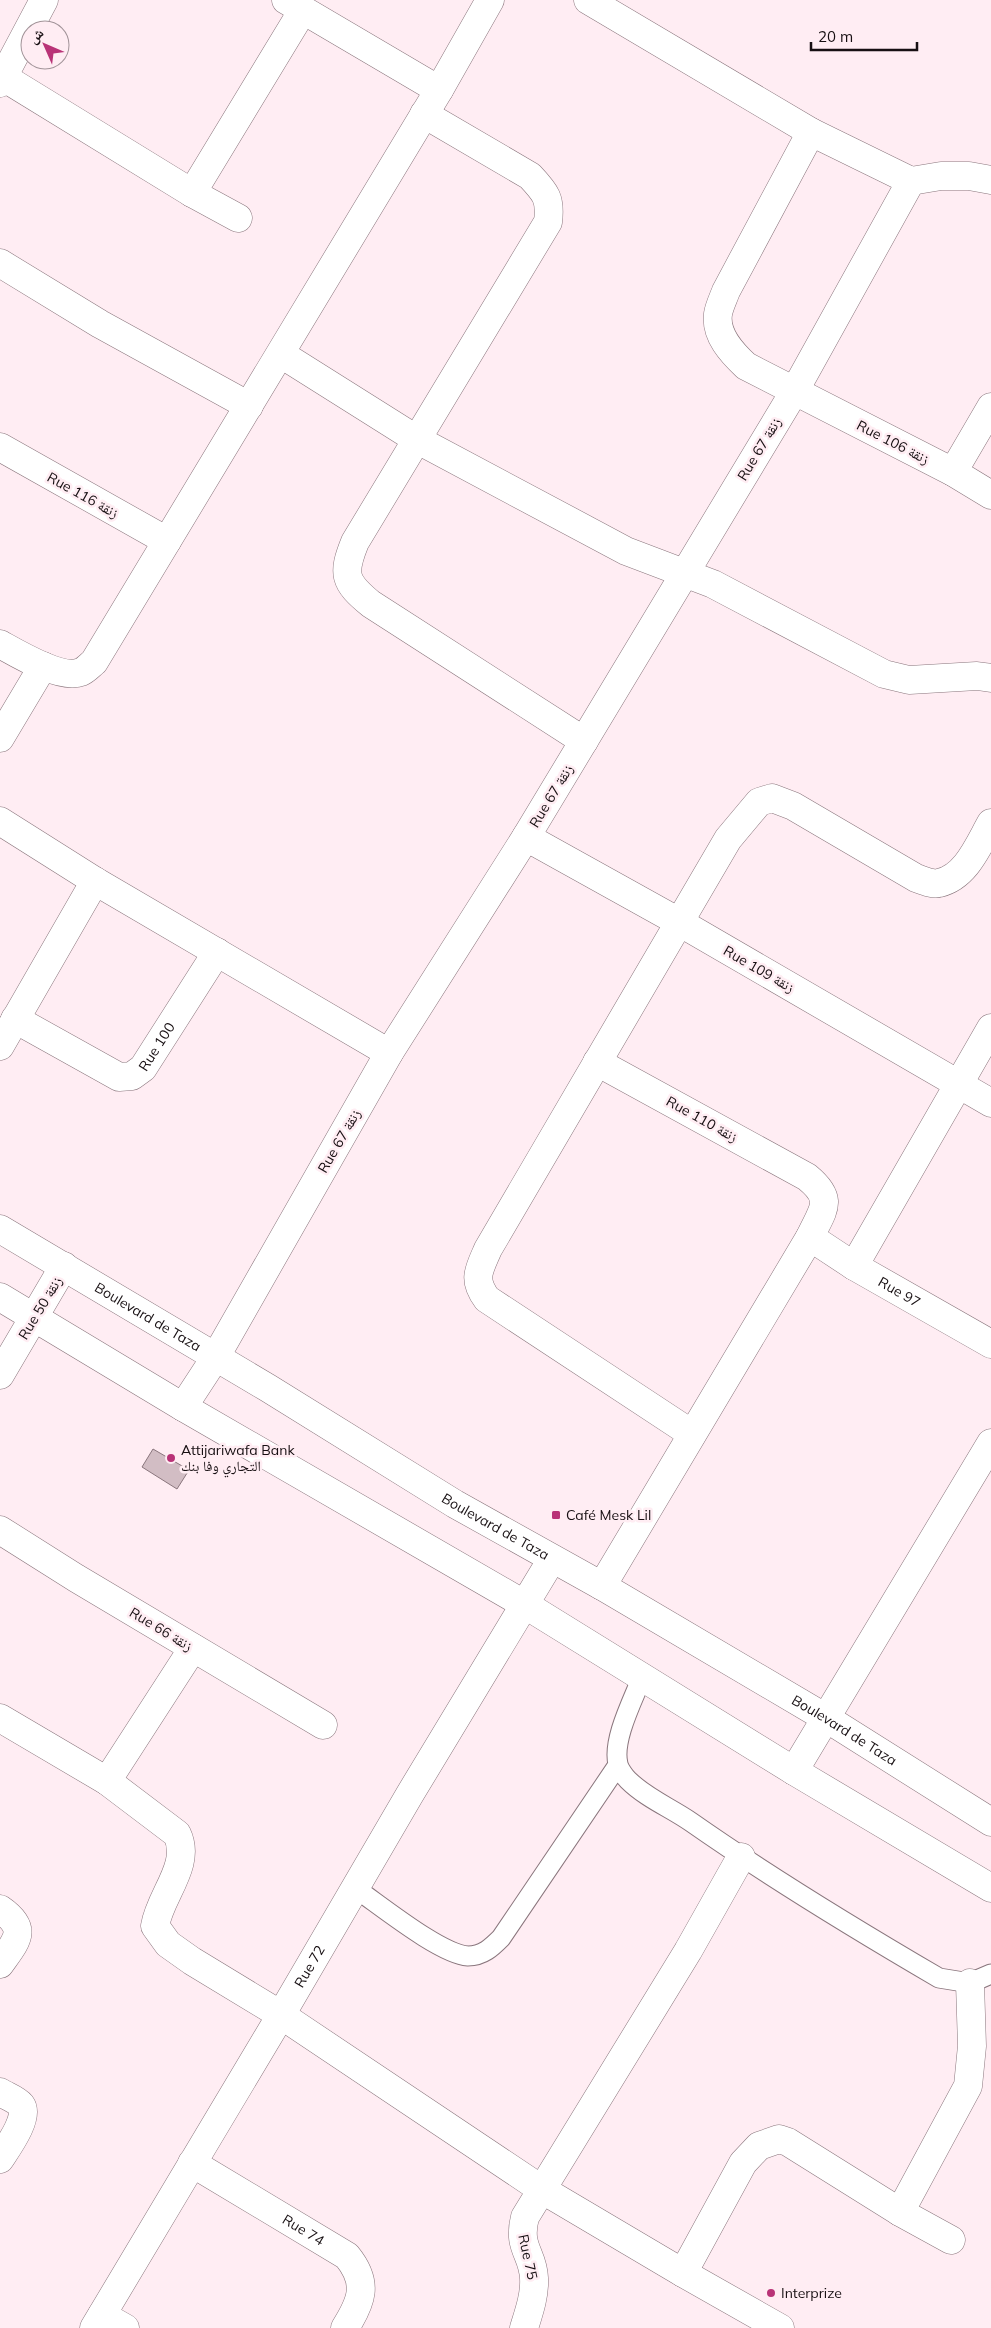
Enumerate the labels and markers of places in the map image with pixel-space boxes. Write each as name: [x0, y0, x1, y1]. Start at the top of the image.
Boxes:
place label: Attijariwafa Bank التجاري وفا بنك: [181, 1441, 295, 1478]
marker: Attijariwafa Bank التجاري وفا بنك: [165, 1452, 177, 1464]
place label: Café Mesk Lil: [566, 1506, 651, 1524]
marker: Café Mesk Lil: [550, 1509, 562, 1521]
place label: Interprize: [781, 2284, 842, 2302]
marker: Interprize: [765, 2287, 777, 2299]

